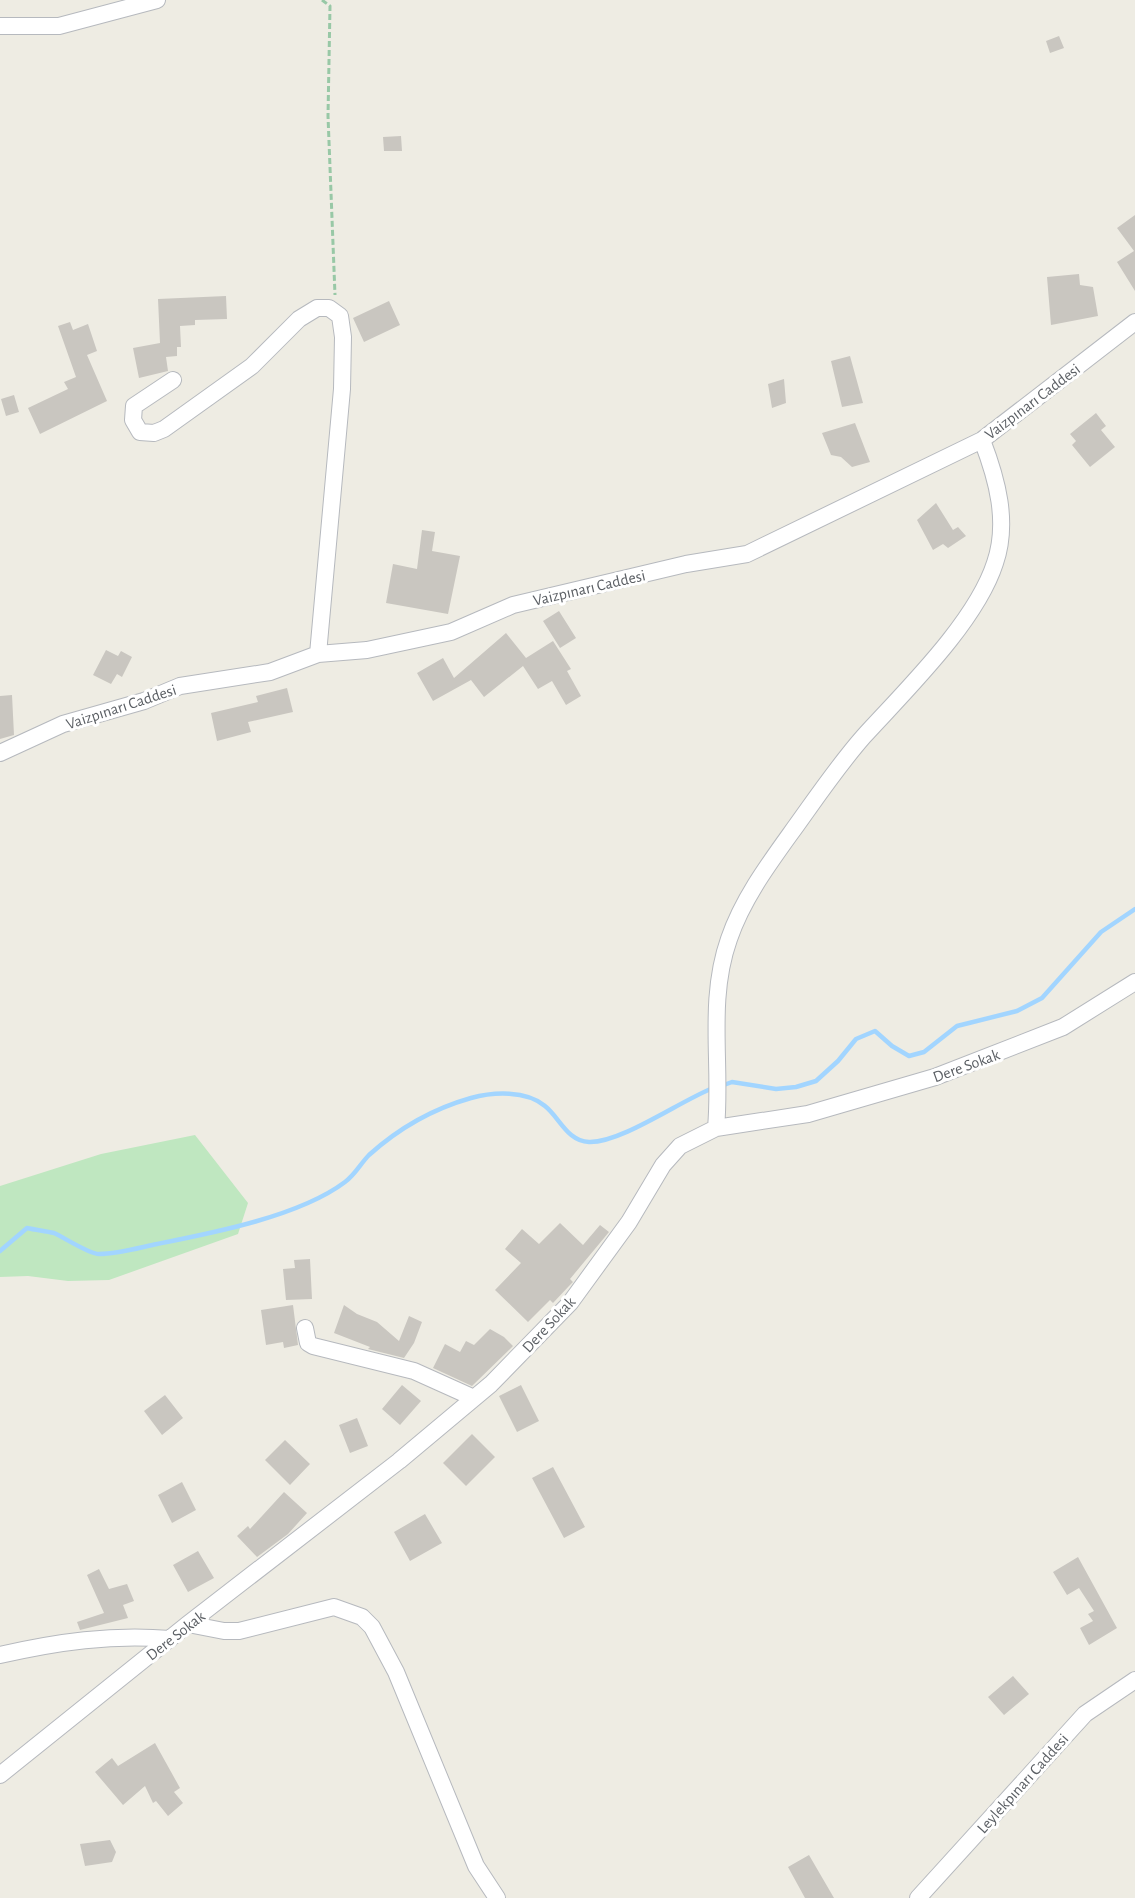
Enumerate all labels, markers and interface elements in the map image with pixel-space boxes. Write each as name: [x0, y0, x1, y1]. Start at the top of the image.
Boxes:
street label: Vaizpınarı Caddesi: [982, 361, 1083, 443]
street label: Vaizpınarı Caddesi: [532, 567, 647, 609]
street label: Vaizpınarı Caddesi: [64, 682, 178, 732]
street label: Dere Sokak: [931, 1046, 1002, 1085]
street label: Dere Sokak: [519, 1293, 579, 1356]
street label: Dere Sokak: [143, 1608, 209, 1664]
street label: Leylekpınarı Caddesi: [974, 1731, 1072, 1837]

